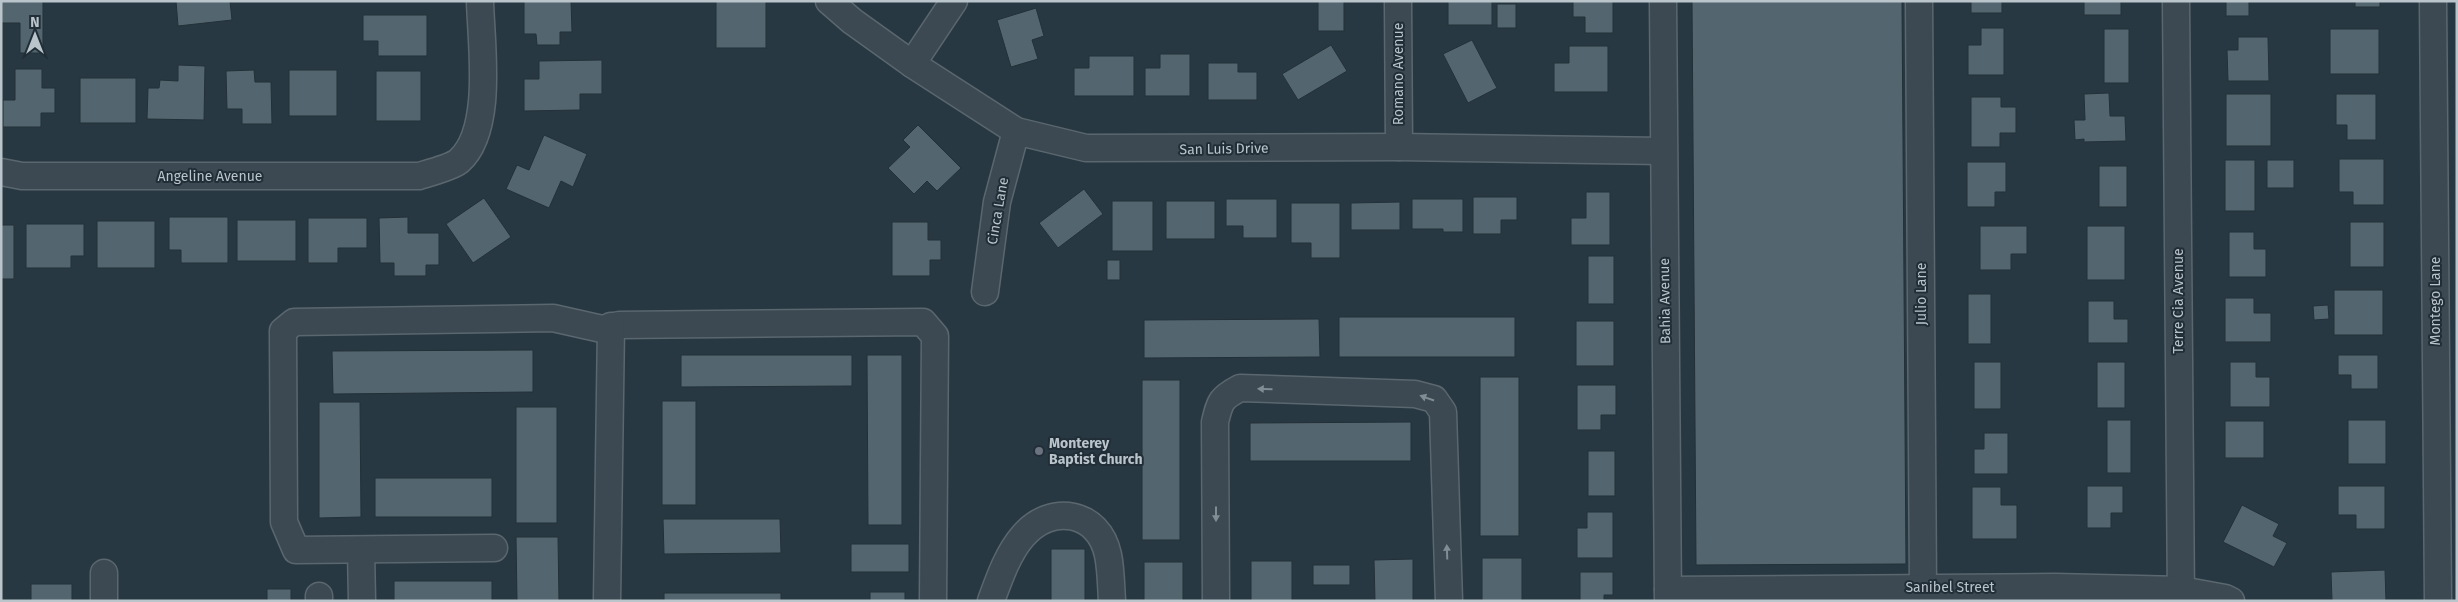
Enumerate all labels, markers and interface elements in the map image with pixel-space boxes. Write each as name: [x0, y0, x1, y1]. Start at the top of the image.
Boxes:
north arrow: [10, 10, 60, 60]
text: N: [30, 14, 40, 31]
street label: Romano Avenue: [1390, 23, 1407, 125]
street label: San Luis Drive: [1179, 140, 1269, 158]
street label: Angeline Avenue: [158, 168, 262, 185]
street label: Cinca Lane: [984, 176, 1012, 246]
street label: Terre Cia Avenue: [2170, 248, 2187, 354]
street label: Montego Lane: [2427, 257, 2444, 345]
street label: Bahia Avenue: [1656, 258, 1674, 344]
street label: Julio Lane: [1913, 263, 1930, 325]
one-way arrow: [1257, 385, 1273, 393]
one-way arrow: [1419, 394, 1434, 402]
place label: Monterey Baptist Church: [1049, 435, 1142, 468]
marker: Monterey Baptist Church: [1033, 445, 1045, 457]
one-way arrow: [1212, 507, 1220, 523]
one-way arrow: [1443, 544, 1451, 560]
street label: Sanibel Street: [1905, 579, 1996, 596]

